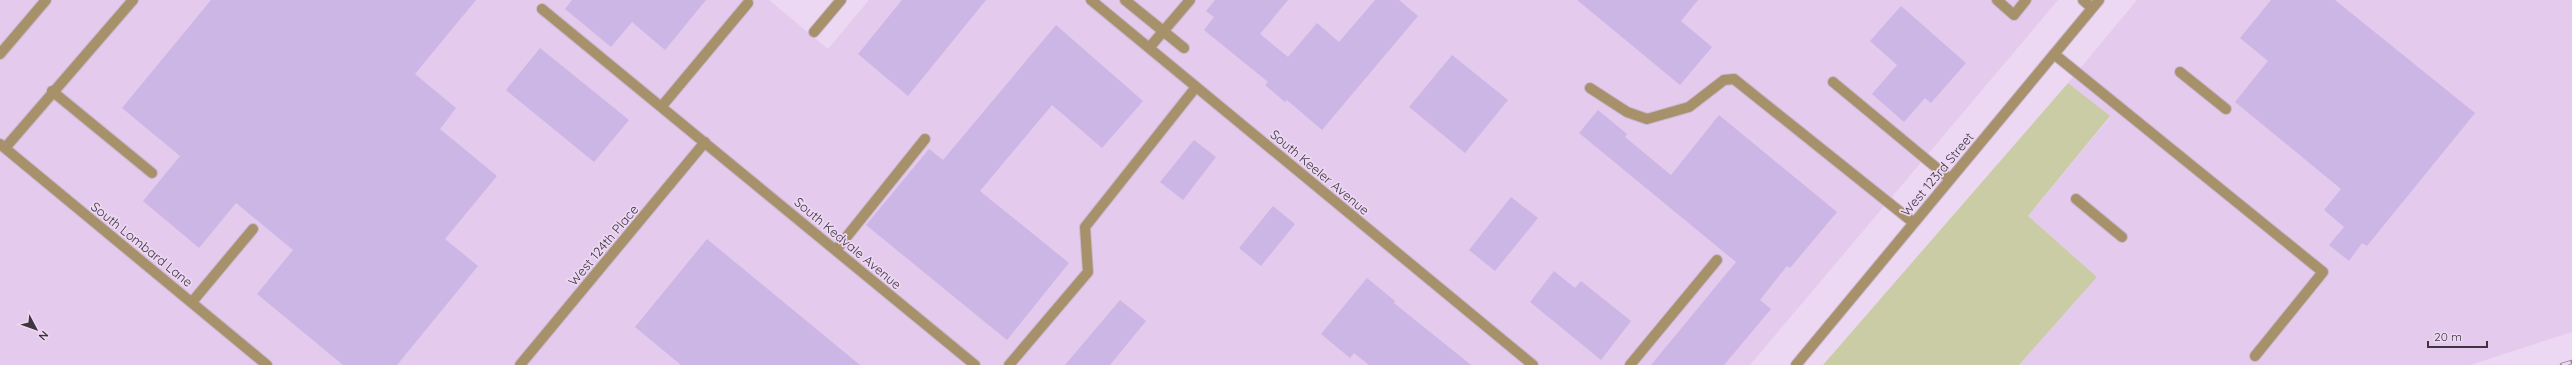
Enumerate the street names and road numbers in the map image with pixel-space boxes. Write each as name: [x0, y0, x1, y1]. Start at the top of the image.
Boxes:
street label: South Keeler Avenue: [1267, 126, 1373, 218]
street label: West 123rd Street: [1897, 129, 1977, 219]
street label: South Kedvale Avenue: [791, 194, 905, 292]
street label: South Lombard Lane: [88, 198, 196, 290]
street label: West 124th Place: [565, 201, 641, 289]

